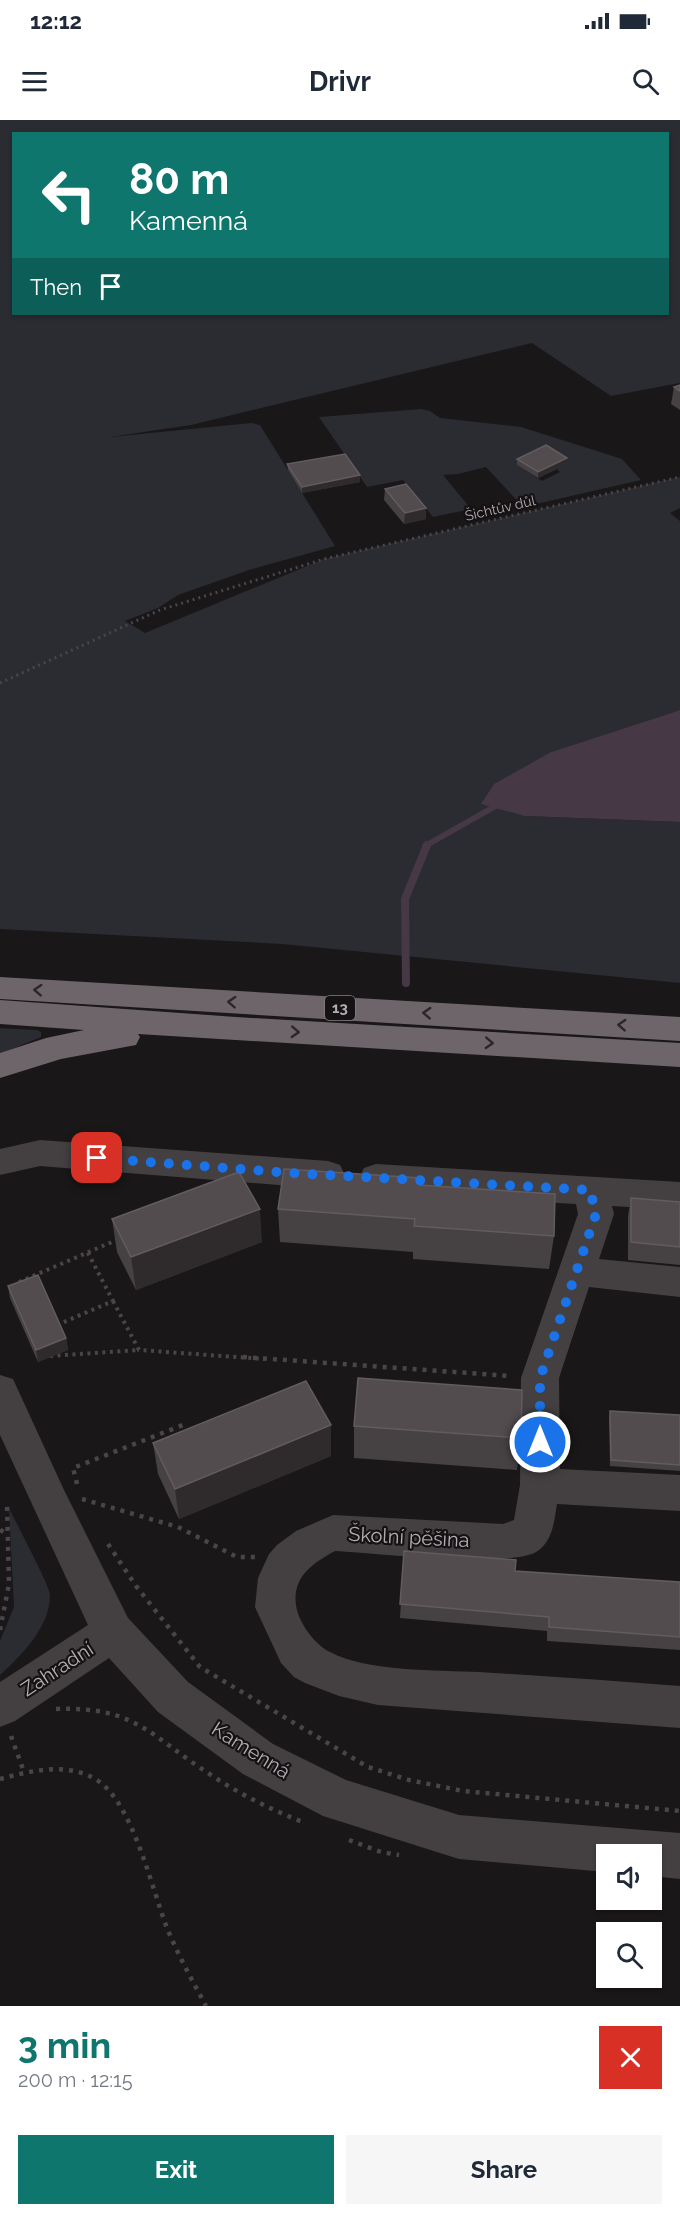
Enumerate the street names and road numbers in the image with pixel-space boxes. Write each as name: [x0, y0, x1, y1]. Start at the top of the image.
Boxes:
street label: Šichtův důl: [463, 490, 537, 524]
road number: 13: [325, 996, 355, 1020]
street label: Školní pěšina: [348, 1521, 470, 1552]
street label: Zahradní: [16, 1636, 98, 1701]
street label: Kamenná: [207, 1716, 295, 1784]

